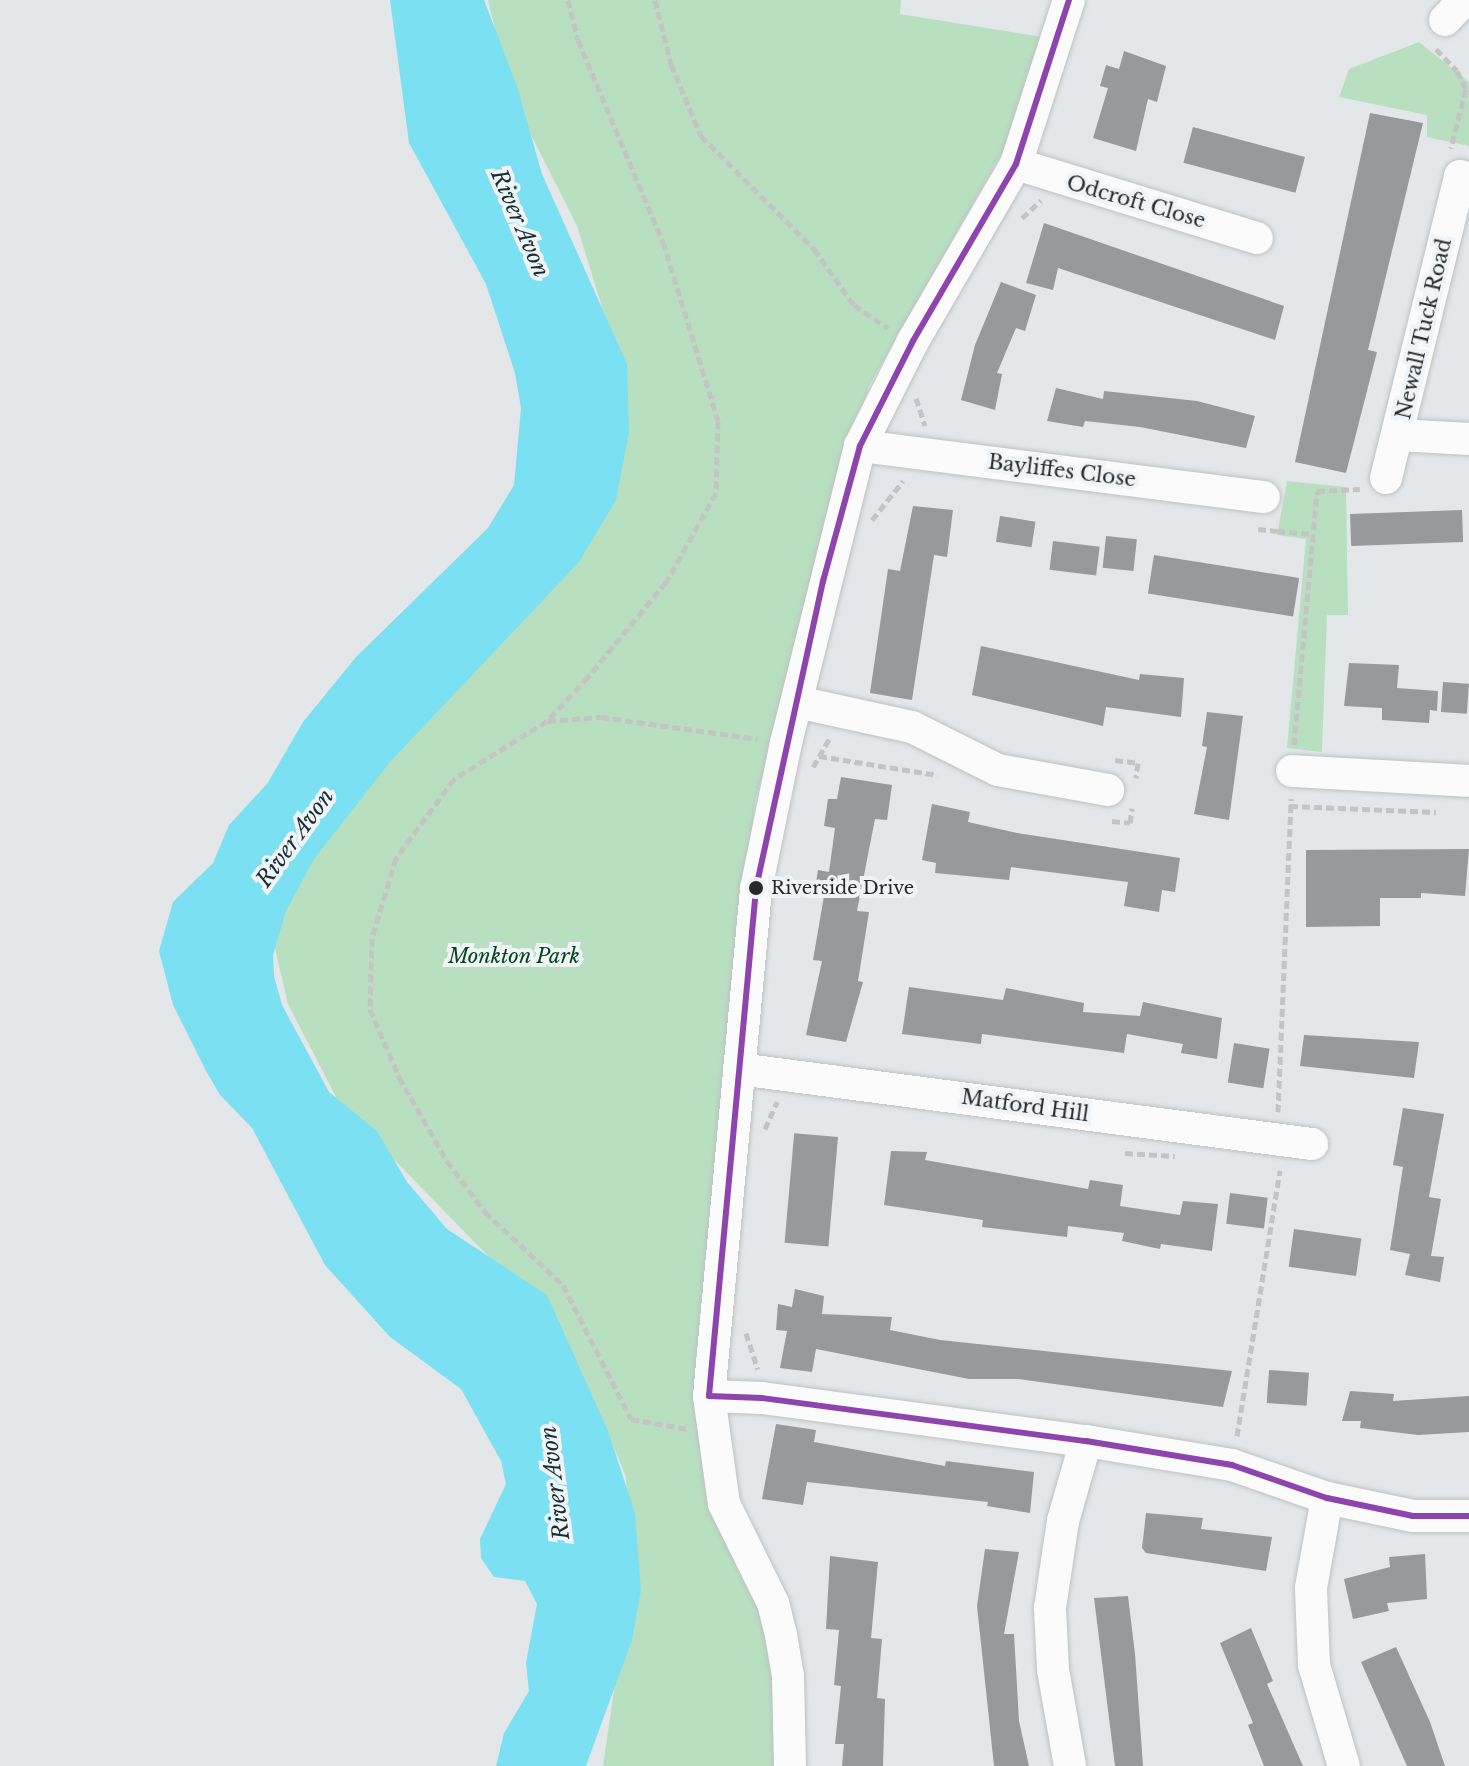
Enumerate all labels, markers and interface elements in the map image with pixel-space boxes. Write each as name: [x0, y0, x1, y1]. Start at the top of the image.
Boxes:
water label: River Avon: [485, 164, 555, 282]
street label: Odcroft Close: [1064, 171, 1208, 233]
street label: Newall Tuck Road: [1391, 236, 1457, 422]
street label: Bayliffes Close: [987, 450, 1137, 492]
water label: River Avon: [250, 783, 340, 893]
place label: Riverside Drive: [771, 877, 914, 899]
marker: Riverside Drive: [748, 880, 764, 896]
park label: Monkton Park: [448, 944, 580, 968]
street label: Matford Hill: [960, 1085, 1090, 1127]
water label: River Avon: [535, 1424, 575, 1542]

